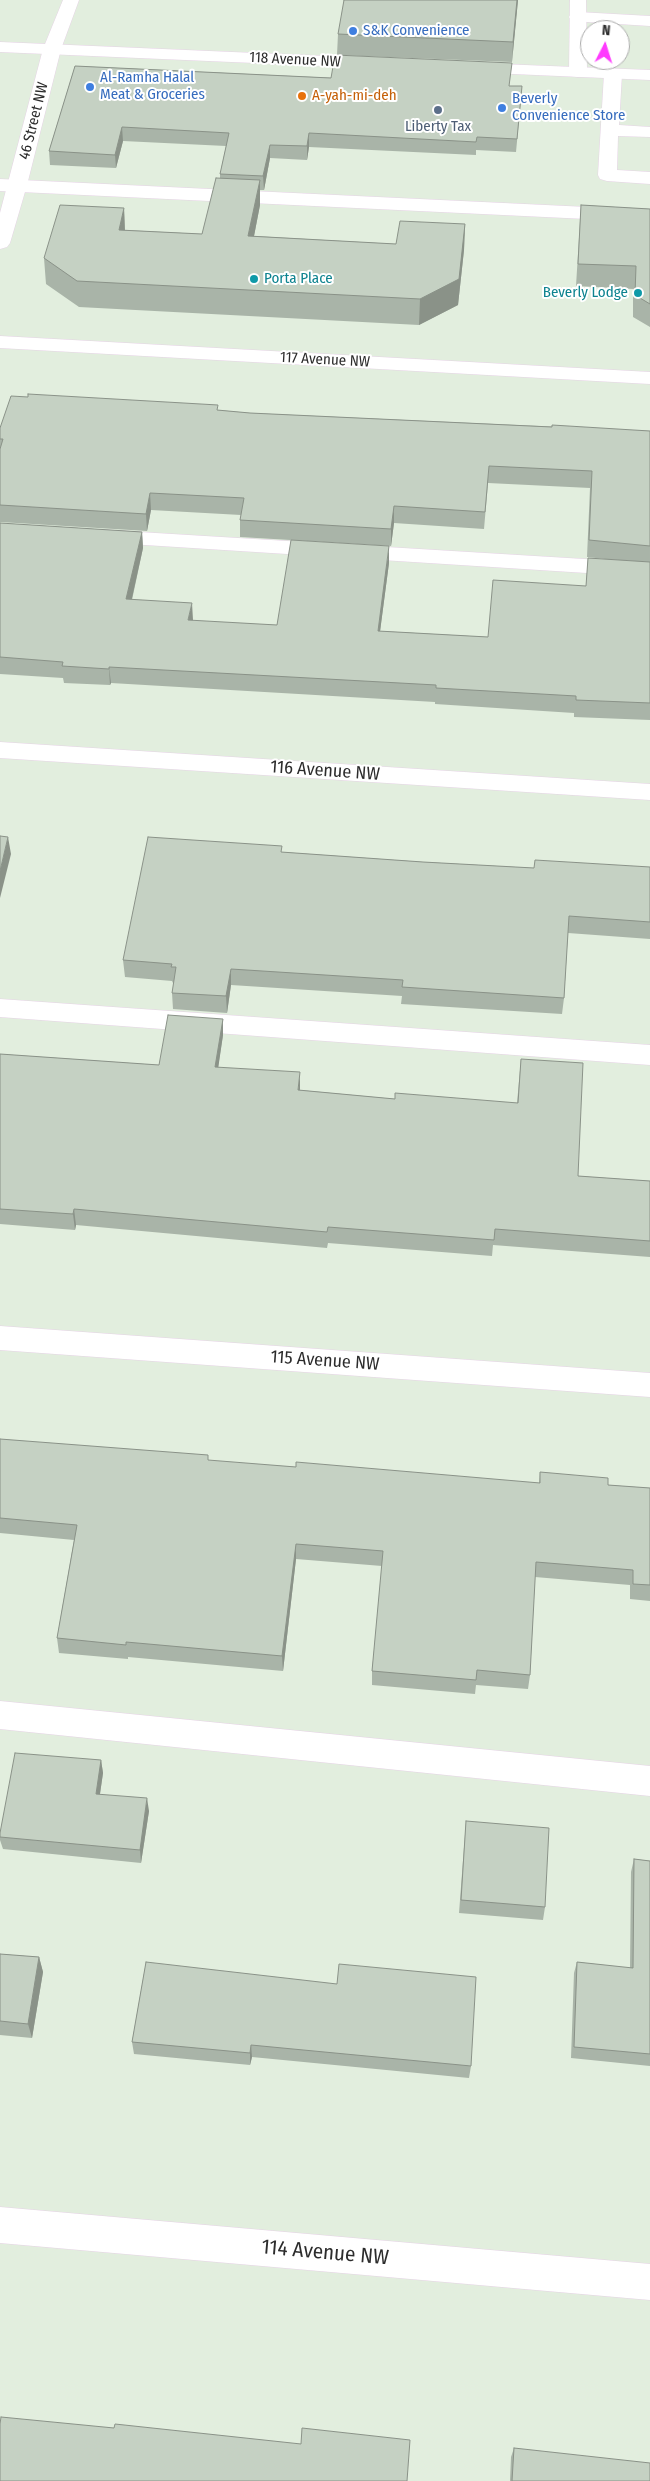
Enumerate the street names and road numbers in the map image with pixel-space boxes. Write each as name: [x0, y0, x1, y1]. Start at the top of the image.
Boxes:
street label: 118 Avenue NW: [249, 49, 341, 71]
street label: 46 Street NW: [16, 81, 52, 161]
street label: 117 Avenue NW: [280, 349, 370, 371]
street label: 116 Avenue NW: [270, 756, 380, 786]
street label: 115 Avenue NW: [270, 1346, 380, 1376]
street label: 114 Avenue NW: [260, 2235, 390, 2271]

